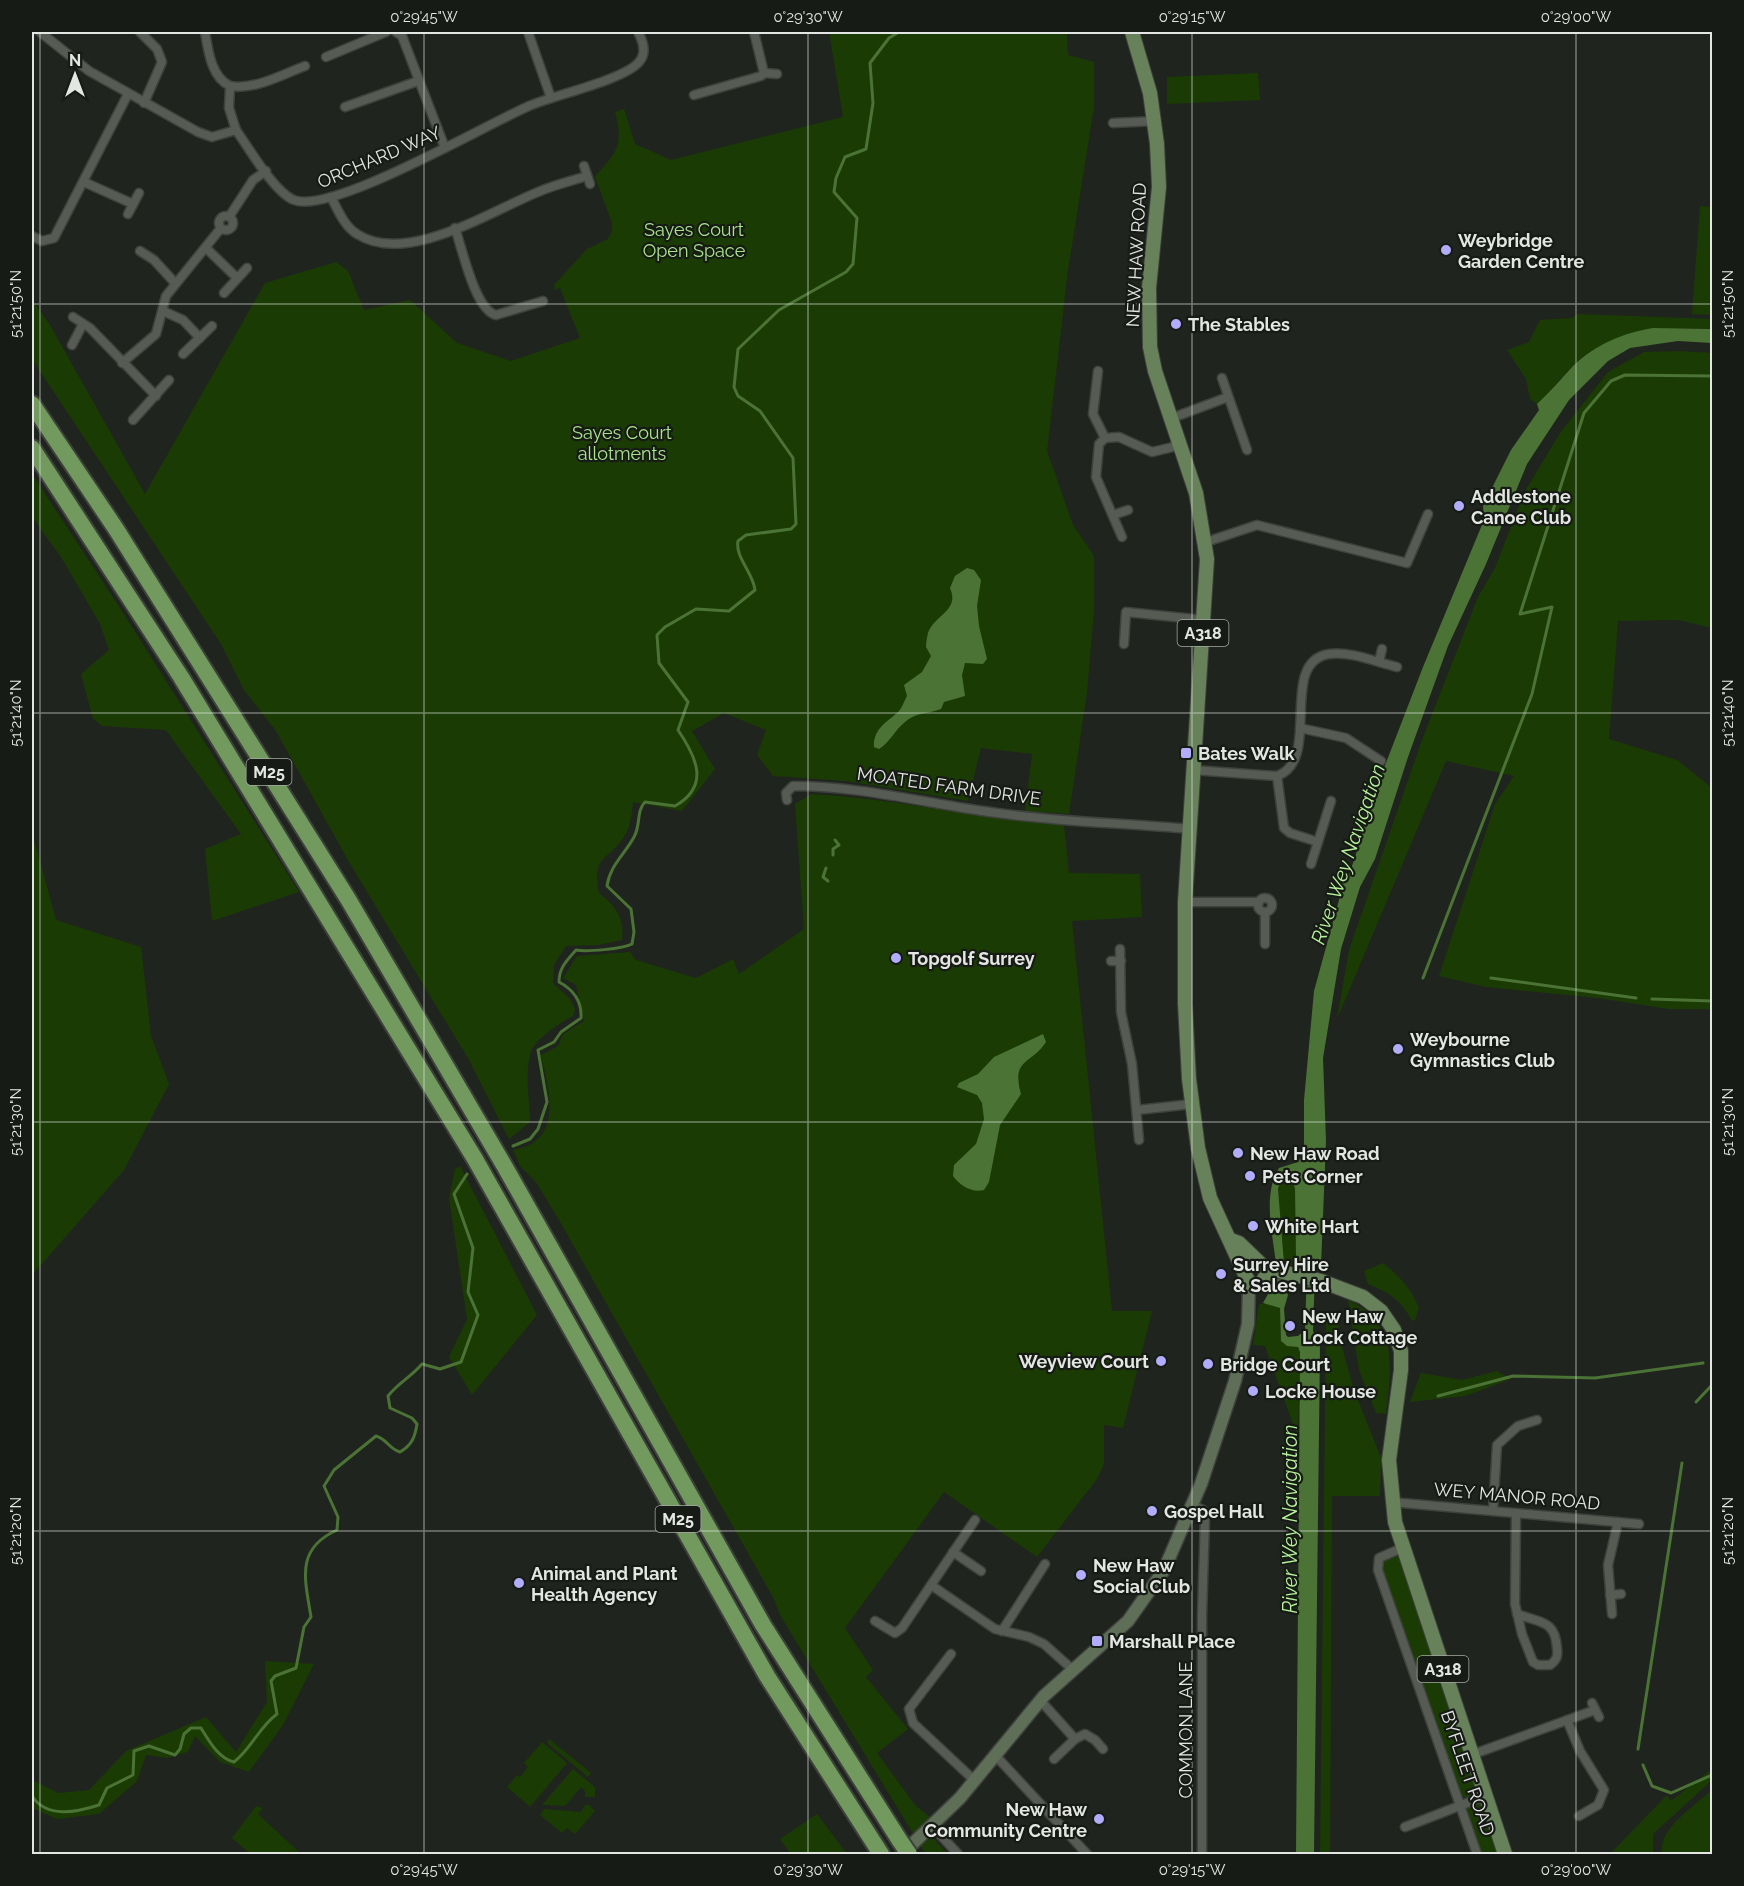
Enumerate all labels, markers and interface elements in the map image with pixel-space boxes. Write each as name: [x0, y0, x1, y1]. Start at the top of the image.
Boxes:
text: 0°29'45"W: [390, 8, 458, 26]
text: 0°29'30"W: [773, 8, 843, 26]
text: 0°29'15"W: [1159, 8, 1226, 26]
text: 0°29'00"W: [1541, 8, 1612, 26]
north arrow: [45, 45, 105, 105]
text: N: [69, 51, 81, 70]
street label: ORCHARD WAY: [314, 121, 444, 192]
street label: NEW HAW ROAD: [1122, 182, 1150, 328]
park label: Sayes Court Open Space: [643, 219, 746, 261]
place label: Weybridge Garden Centre: [1458, 230, 1585, 272]
marker: Weybridge Garden Centre: [1439, 243, 1453, 257]
text: 51°21'50"N: [7, 270, 25, 338]
text: 51°21'50"N: [1719, 270, 1737, 338]
place label: The Stables: [1188, 314, 1290, 335]
marker: The Stables: [1169, 317, 1183, 331]
park label: Sayes Court allotments: [572, 422, 672, 464]
place label: Addlestone Canoe Club: [1471, 486, 1571, 528]
marker: Addlestone Canoe Club: [1452, 499, 1466, 513]
road number: A318: [1178, 620, 1228, 646]
text: 51°21'40"N: [7, 679, 25, 747]
text: 51°21'40"N: [1719, 679, 1737, 747]
place label: Bates Walk: [1198, 743, 1296, 764]
marker: Bates Walk: [1179, 746, 1193, 760]
road number: M25: [246, 759, 292, 785]
water label: River Wey Navigation: [1306, 761, 1390, 947]
street label: MOATED FARM DRIVE: [856, 763, 1042, 809]
place label: Topgolf Surrey: [908, 948, 1035, 969]
marker: Topgolf Surrey: [889, 951, 903, 965]
place label: Weybourne Gymnastics Club: [1410, 1029, 1555, 1071]
marker: Weybourne Gymnastics Club: [1391, 1042, 1405, 1056]
text: 51°21'30"N: [7, 1088, 25, 1156]
text: 51°21'30"N: [1719, 1088, 1737, 1156]
place label: New Haw Road: [1250, 1143, 1380, 1164]
marker: New Haw Road: [1231, 1146, 1245, 1160]
place label: Pets Corner: [1262, 1166, 1363, 1187]
marker: Pets Corner: [1243, 1169, 1257, 1183]
place label: White Hart: [1265, 1216, 1359, 1237]
marker: White Hart: [1246, 1219, 1260, 1233]
place label: Surrey Hire & Sales Ltd: [1233, 1254, 1330, 1296]
marker: Surrey Hire & Sales Ltd: [1214, 1267, 1228, 1281]
place label: New Haw Lock Cottage: [1302, 1306, 1417, 1348]
marker: New Haw Lock Cottage: [1283, 1319, 1297, 1333]
place label: Weyview Court: [1019, 1351, 1149, 1372]
marker: Weyview Court: [1154, 1354, 1168, 1368]
place label: Bridge Court: [1220, 1354, 1330, 1375]
marker: Bridge Court: [1201, 1357, 1215, 1371]
place label: Locke House: [1265, 1381, 1376, 1402]
marker: Locke House: [1246, 1384, 1260, 1398]
water label: River Wey Navigation: [1278, 1424, 1302, 1614]
street label: WEY MANOR ROAD: [1433, 1478, 1601, 1514]
text: 51°21'20"N: [7, 1497, 25, 1565]
text: 51°21'20"N: [1719, 1497, 1737, 1565]
place label: Gospel Hall: [1164, 1501, 1264, 1522]
marker: Gospel Hall: [1145, 1504, 1159, 1518]
road number: M25: [656, 1506, 700, 1532]
place label: New Haw Social Club: [1093, 1555, 1190, 1597]
place label: Animal and Plant Health Agency: [531, 1563, 677, 1605]
marker: New Haw Social Club: [1074, 1568, 1088, 1582]
marker: Animal and Plant Health Agency: [512, 1576, 526, 1590]
place label: Marshall Place: [1109, 1631, 1235, 1652]
marker: Marshall Place: [1090, 1634, 1104, 1648]
road number: A318: [1418, 1656, 1468, 1682]
street label: COMMON LANE: [1175, 1662, 1196, 1798]
street label: BYFLEET ROAD: [1437, 1708, 1499, 1838]
place label: New Haw Community Centre: [925, 1799, 1088, 1841]
marker: New Haw Community Centre: [1092, 1812, 1106, 1826]
text: 0°29'45"W: [390, 1861, 458, 1879]
text: 0°29'30"W: [773, 1861, 843, 1879]
text: 0°29'15"W: [1159, 1861, 1226, 1879]
text: 0°29'00"W: [1541, 1861, 1612, 1879]

